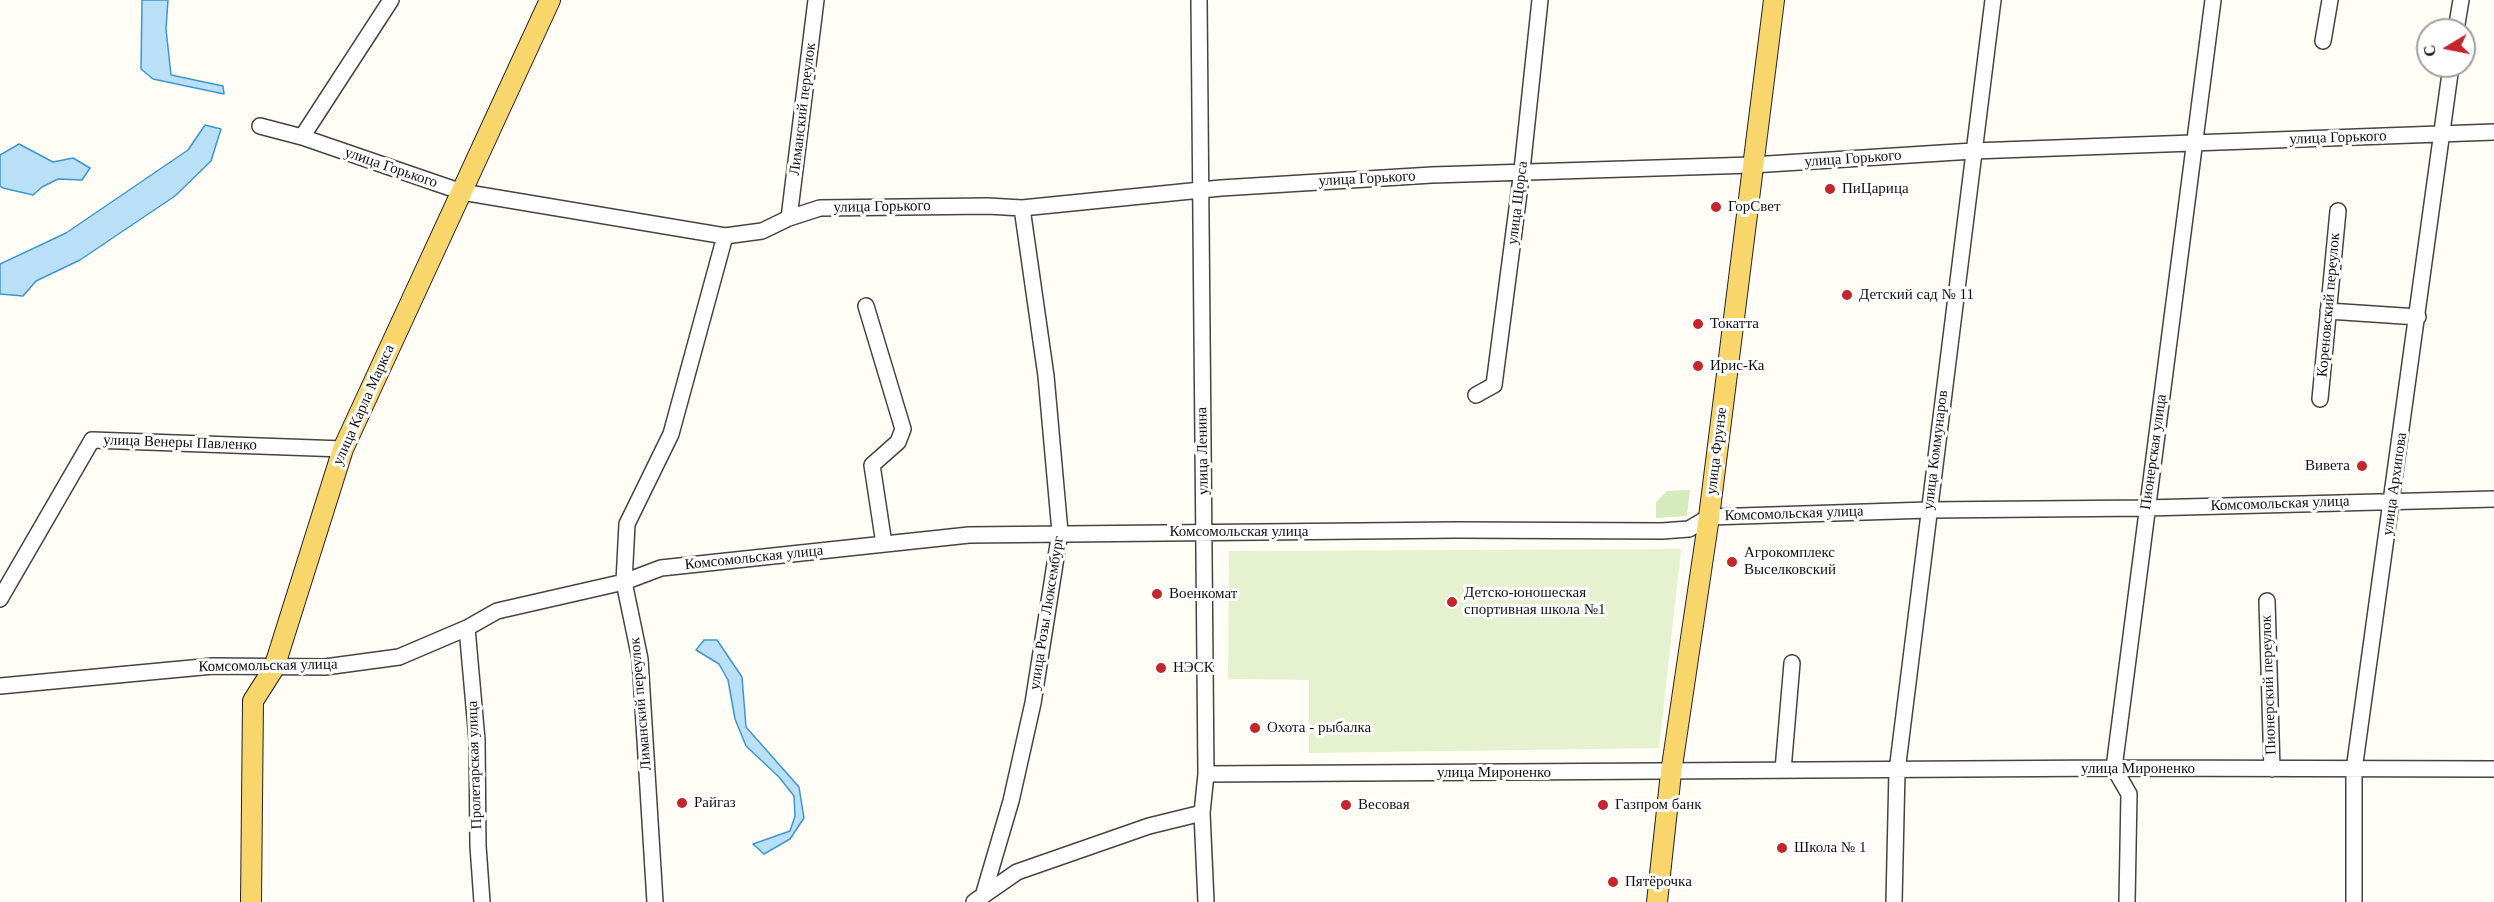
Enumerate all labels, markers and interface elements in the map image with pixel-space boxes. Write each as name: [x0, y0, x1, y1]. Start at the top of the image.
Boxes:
north arrow: [2416, 18, 2476, 78]
street label: Лиманский переулок: [786, 42, 820, 176]
text: С: [2420, 44, 2439, 58]
street label: улица Горького: [2289, 127, 2387, 149]
street label: улица Горького: [342, 144, 440, 192]
street label: улица Горького: [1804, 147, 1902, 171]
street label: улица Щорса: [1504, 160, 1532, 246]
street label: улица Горького: [1318, 167, 1416, 191]
place label: ПиЦарица: [1842, 180, 1909, 198]
marker: ПиЦарица: [1823, 182, 1837, 196]
street label: улица Горького: [833, 197, 931, 217]
place label: ГорСвет: [1728, 198, 1781, 216]
marker: ГорСвет: [1709, 200, 1723, 214]
street label: Кореновский переулок: [2314, 232, 2344, 378]
place label: Детский сад № 11: [1859, 286, 1974, 304]
marker: Детский сад № 11: [1840, 288, 1854, 302]
place label: Токатта: [1710, 315, 1759, 333]
marker: Токатта: [1691, 317, 1705, 331]
street label: улица Карла Маркса: [329, 342, 399, 468]
place label: Ирис-Ка: [1710, 357, 1764, 375]
marker: Ирис-Ка: [1691, 359, 1705, 373]
street label: улица Коммунаров: [1920, 389, 1952, 511]
street label: Пионерская улица: [2137, 393, 2171, 511]
street label: улица Фрунзе: [1703, 406, 1731, 496]
street label: улица Ленина: [1193, 407, 1213, 495]
street label: улица Венеры Павленко: [103, 431, 257, 455]
street label: улица Архипова: [2379, 431, 2411, 537]
place label: Вивета: [2305, 457, 2350, 475]
marker: Вивета: [2355, 459, 2369, 473]
street label: Комсомольская улица: [2210, 493, 2350, 515]
street label: Комсомольская улица: [1724, 503, 1864, 525]
street label: Комсомольская улица: [1169, 523, 1309, 541]
street label: улица Розы Люксембург: [1026, 535, 1068, 691]
street label: Комсомольская улица: [684, 542, 824, 574]
place label: Агрокомплекс Выселковский: [1744, 544, 1836, 579]
marker: Агрокомплекс Выселковский: [1725, 555, 1739, 569]
place label: Детско-юношеская спортивная школа №1: [1464, 584, 1606, 619]
place label: Военкомат: [1169, 585, 1237, 603]
marker: Военкомат: [1150, 587, 1164, 601]
marker: Детско-юношеская спортивная школа №1: [1445, 595, 1459, 609]
street label: Пионерский переулок: [2258, 615, 2280, 755]
street label: Лиманский переулок: [626, 637, 656, 771]
street label: Комсомольская улица: [198, 656, 338, 676]
place label: НЭСК: [1173, 659, 1214, 677]
marker: НЭСК: [1154, 661, 1168, 675]
street label: Пролетарская улица: [464, 700, 486, 830]
place label: Охота - рыбалка: [1267, 719, 1371, 737]
marker: Охота - рыбалка: [1248, 721, 1262, 735]
street label: улица Мироненко: [2081, 760, 2195, 778]
street label: улица Мироненко: [1437, 764, 1551, 782]
place label: Райгаз: [694, 794, 736, 812]
marker: Райгаз: [675, 796, 689, 810]
place label: Весовая: [1358, 796, 1410, 814]
place label: Газпром банк: [1615, 796, 1701, 814]
marker: Весовая: [1339, 798, 1353, 812]
marker: Газпром банк: [1596, 798, 1610, 812]
place label: Школа № 1: [1794, 839, 1866, 857]
marker: Школа № 1: [1775, 841, 1789, 855]
place label: Пятёрочка: [1625, 873, 1692, 891]
marker: Пятёрочка: [1606, 875, 1620, 889]

